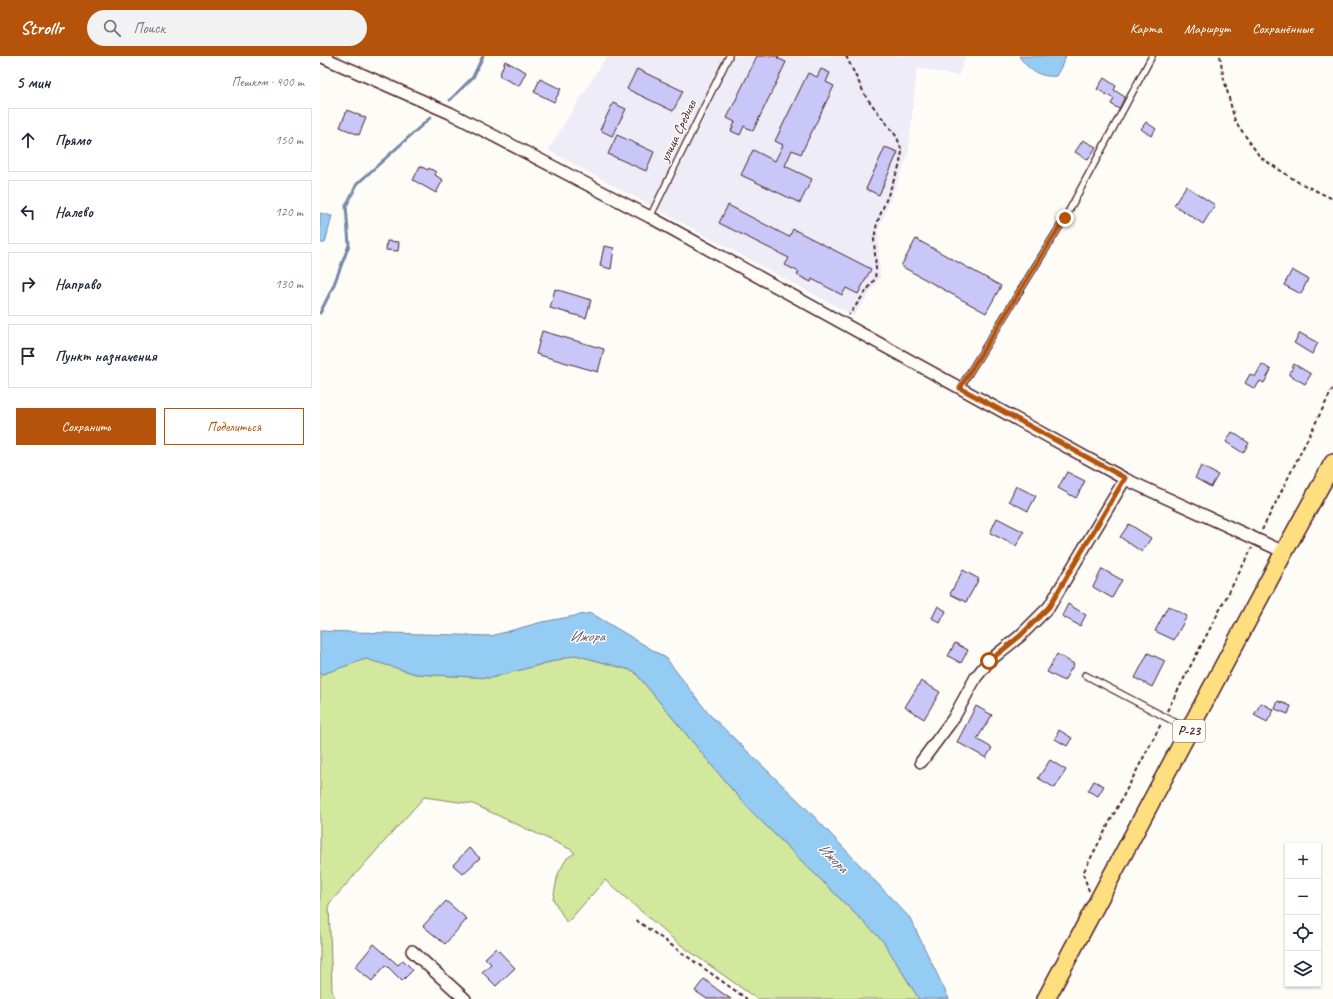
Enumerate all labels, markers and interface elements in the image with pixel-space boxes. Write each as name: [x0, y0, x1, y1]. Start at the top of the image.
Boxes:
search box: [87, 10, 367, 46]
text: Strollr: [20, 16, 63, 40]
icon: search: [101, 17, 123, 39]
text: Поиск: [133, 19, 165, 38]
text: Карта: [1130, 20, 1162, 37]
text: Маршрут: [1184, 20, 1230, 37]
text: Сохранённые: [1252, 20, 1313, 37]
text: 5 мин: [16, 72, 50, 93]
text: Пешком · 400 m: [231, 74, 304, 90]
street label: улица Средняя: [655, 96, 701, 165]
icon: ahead: [17, 129, 39, 151]
text: Прямо: [55, 131, 91, 150]
text: 150 m: [275, 132, 303, 148]
icon: left: [17, 201, 39, 223]
text: Налево: [55, 203, 93, 222]
text: 120 m: [275, 204, 303, 220]
route end: [1056, 209, 1074, 227]
icon: right: [17, 273, 39, 295]
text: Направо: [55, 275, 101, 294]
text: 130 m: [275, 276, 303, 292]
icon: arrive: [17, 345, 39, 367]
text: Пункт назначения: [55, 347, 157, 366]
button: Сохранить: [16, 408, 156, 445]
button: Поделиться: [164, 408, 304, 445]
water label: Ижора: [570, 627, 606, 646]
route start: [980, 652, 998, 670]
road number: Р-23: [1173, 720, 1205, 742]
water label: Ижора: [814, 839, 853, 878]
map controls: [1285, 843, 1321, 987]
button: +: [1285, 843, 1321, 879]
button: −: [1285, 879, 1321, 915]
button: locate: [1285, 915, 1321, 951]
button: layers: [1285, 951, 1321, 987]

